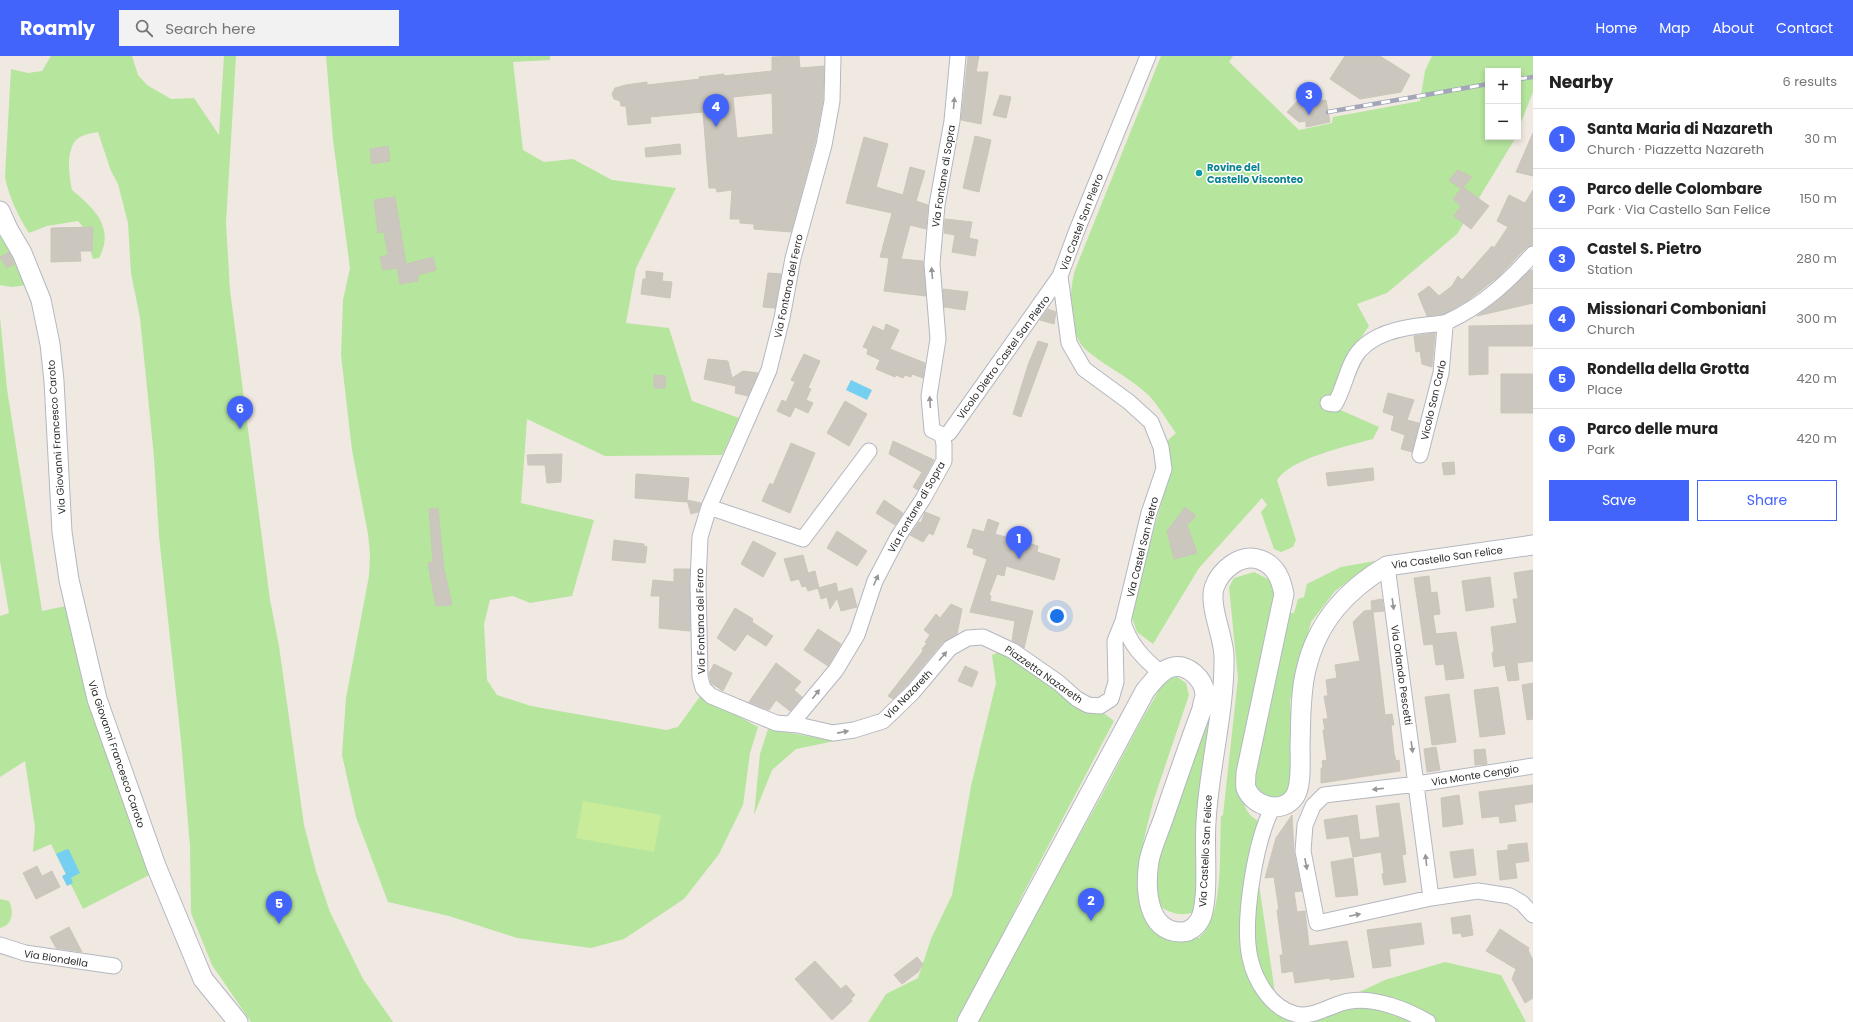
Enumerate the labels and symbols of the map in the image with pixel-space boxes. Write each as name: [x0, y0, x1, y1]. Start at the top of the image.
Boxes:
pin: 3: [1296, 82, 1322, 115]
pin: 4: [703, 94, 729, 127]
one-way arrow: [950, 97, 957, 109]
street label: Via Fontane di Sopra: [928, 124, 959, 228]
place label: Rovine del Castello Visconteo: [1207, 160, 1304, 187]
marker: Rovine del Castello Visconteo: [1194, 168, 1204, 178]
street label: Via Castel San Pietro: [1056, 171, 1107, 273]
street label: Via Fontana del Ferro: [770, 233, 807, 339]
one-way arrow: [929, 267, 936, 280]
street label: Vicolo Dietro Castel San Pietro: [953, 292, 1054, 422]
street label: Vicolo San Carlo: [1417, 358, 1450, 442]
street label: Via Giovanni Francesco Caroto: [44, 359, 69, 515]
pin: 6: [227, 396, 253, 429]
one-way arrow: [927, 396, 934, 409]
street label: Via Fontane di Sopra: [884, 459, 949, 556]
street label: Via Castel San Pietro: [1123, 495, 1162, 599]
pin: 1: [1006, 526, 1032, 559]
street label: Via Castello San Felice: [1390, 542, 1504, 573]
street label: Via Fontana del Ferro: [692, 568, 709, 674]
one-way arrow: [873, 574, 879, 586]
one-way arrow: [1389, 598, 1396, 610]
your location: [1047, 606, 1067, 626]
street label: Via Orlando Pescetti: [1387, 624, 1416, 726]
street label: Piazzetta Nazareth: [1002, 642, 1086, 707]
one-way arrow: [938, 651, 947, 662]
street label: Via Nazareth: [881, 666, 936, 722]
street label: Via Giovanni Francesco Caroto: [84, 679, 149, 830]
one-way arrow: [811, 689, 820, 700]
one-way arrow: [836, 728, 849, 734]
one-way arrow: [1409, 741, 1415, 753]
street label: Via Monte Cengio: [1430, 761, 1520, 790]
one-way arrow: [1372, 786, 1384, 792]
street label: Via Castello San Felice: [1195, 795, 1216, 907]
one-way arrow: [1423, 854, 1429, 866]
one-way arrow: [1303, 858, 1309, 870]
pin: 2: [1078, 888, 1104, 921]
pin: 5: [266, 891, 292, 924]
one-way arrow: [1349, 911, 1361, 917]
street label: Via Biondella: [23, 946, 89, 971]

